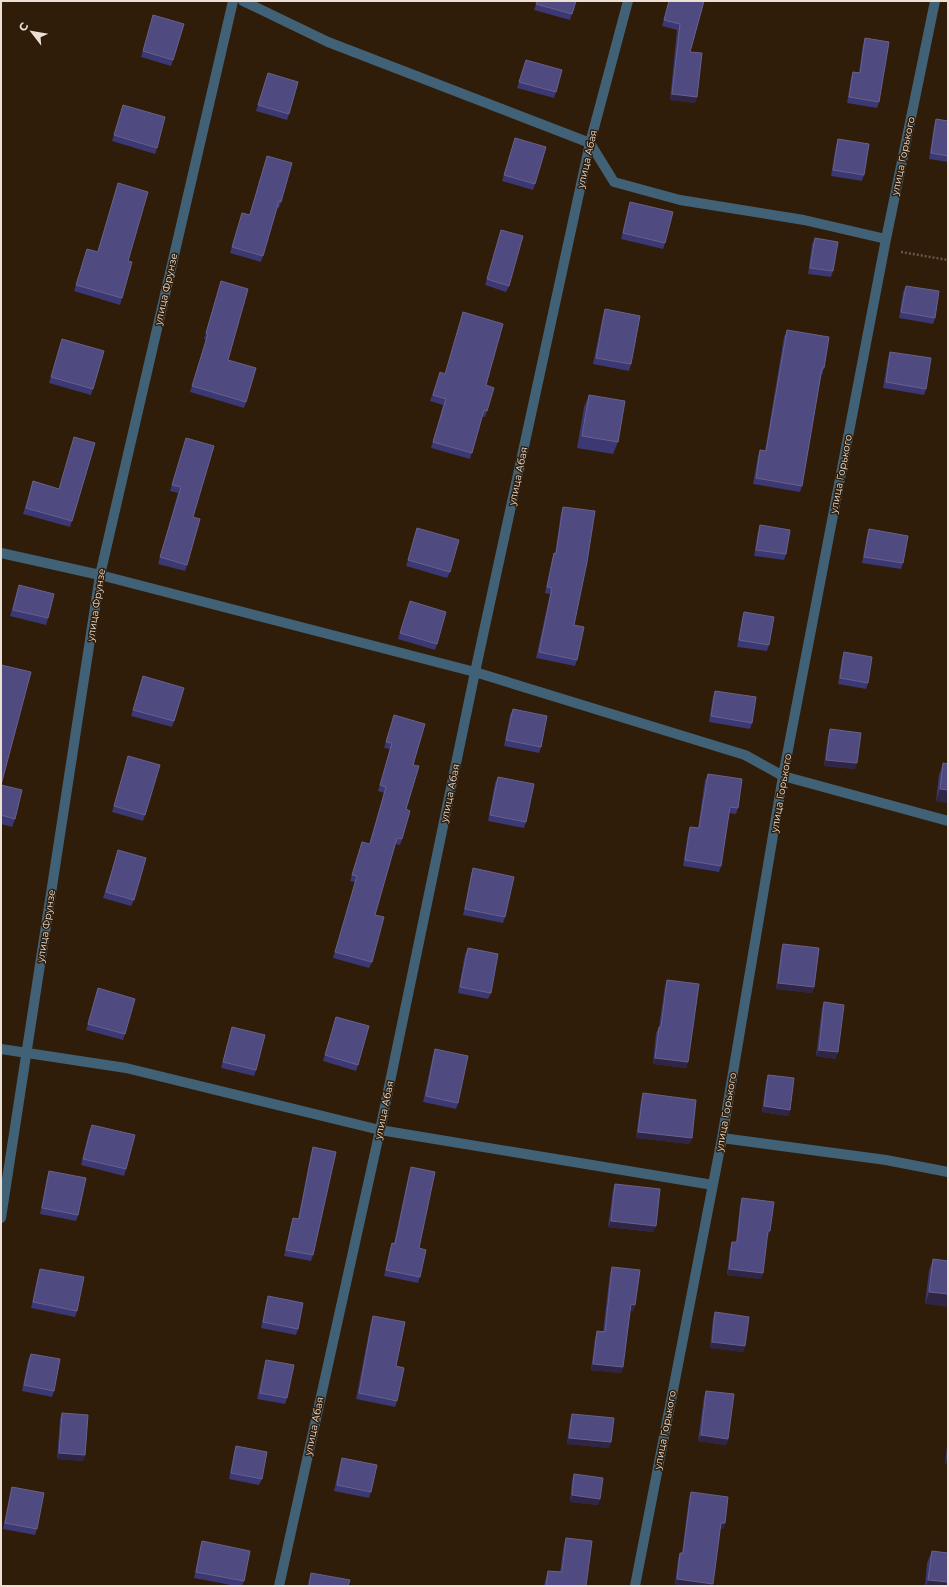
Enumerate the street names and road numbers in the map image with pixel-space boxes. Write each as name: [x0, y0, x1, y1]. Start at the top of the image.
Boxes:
street label: улица Горького: [888, 115, 918, 198]
street label: улица Абая: [574, 128, 600, 190]
street label: улица Фрунзе: [151, 252, 181, 327]
street label: улица Горького: [827, 433, 855, 516]
street label: улица Абая: [505, 445, 531, 507]
street label: улица Фрунзе: [84, 568, 108, 643]
street label: улица Горького: [767, 752, 794, 835]
street label: улица Абая: [437, 762, 463, 824]
street label: улица Фрунзе: [34, 889, 58, 964]
street label: улица Горького: [712, 1071, 739, 1154]
street label: улица Абая: [371, 1079, 397, 1141]
street label: улица Горького: [651, 1389, 679, 1472]
street label: улица Абая: [301, 1395, 327, 1457]

